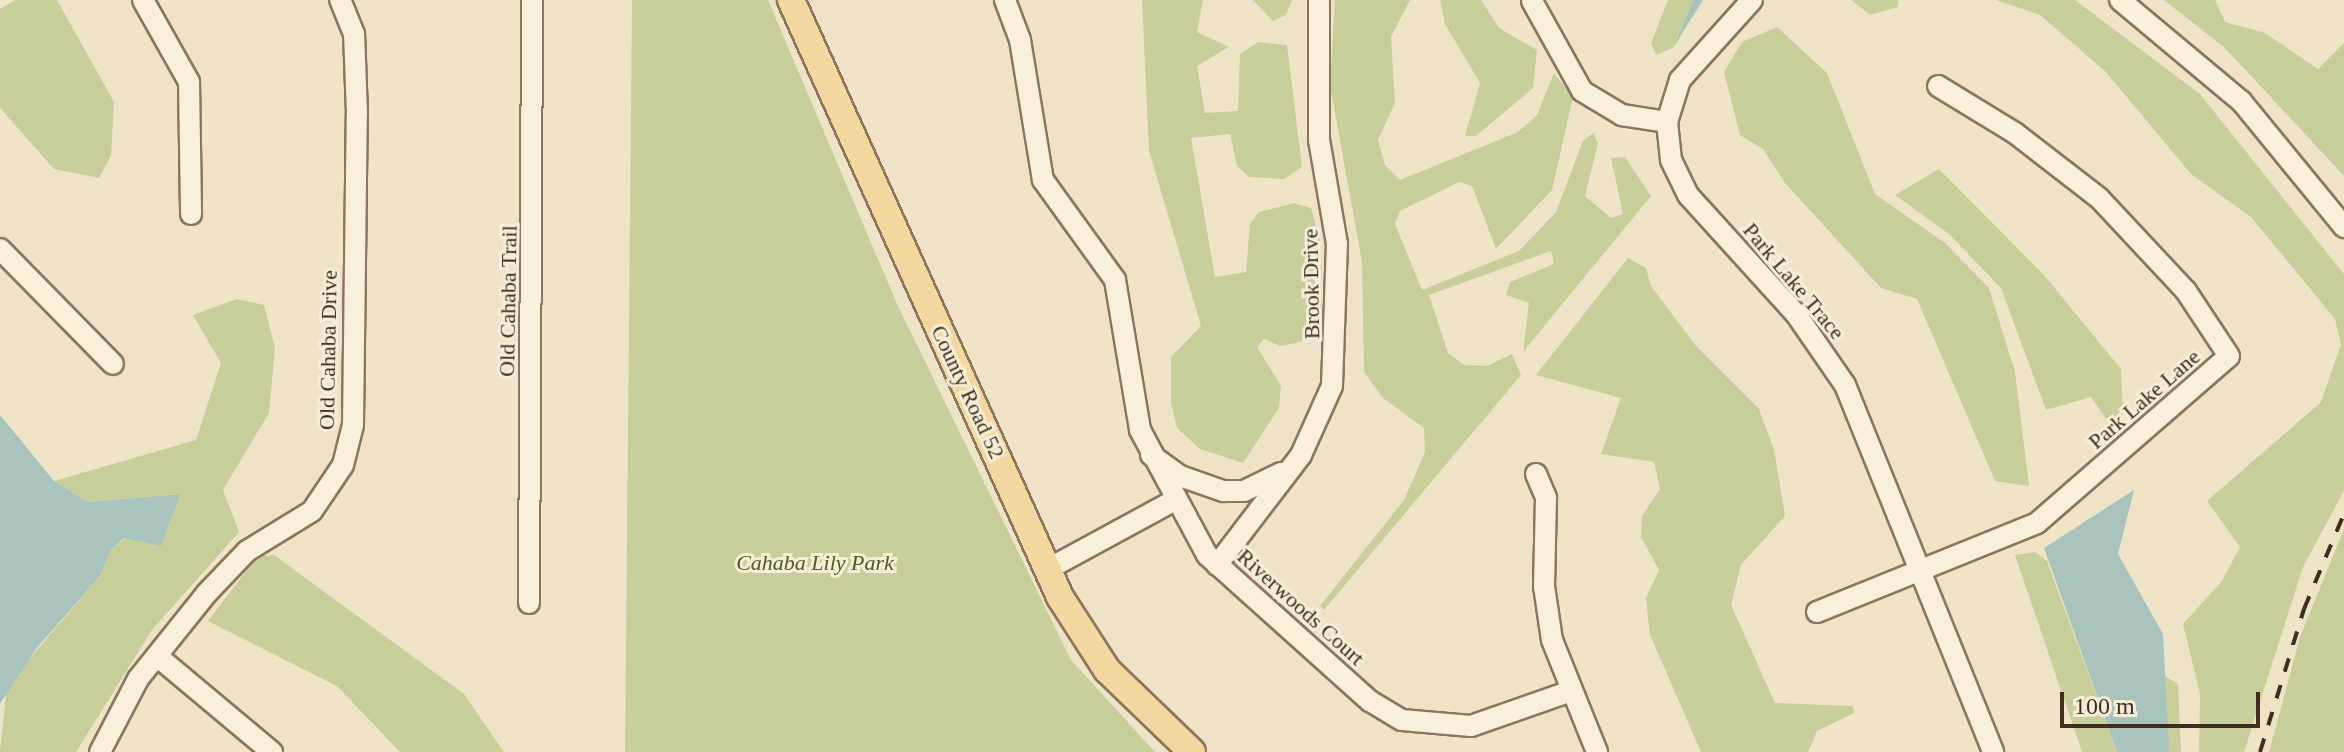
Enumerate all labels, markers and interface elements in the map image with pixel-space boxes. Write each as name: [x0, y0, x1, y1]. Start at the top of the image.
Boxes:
street label: Park Lake Trace: [1737, 217, 1851, 345]
street label: Old Cahaba Trail: [493, 225, 523, 377]
street label: Brook Drive: [1297, 228, 1325, 340]
street label: Old Cahaba Drive: [313, 270, 343, 430]
street label: County Road 52: [926, 321, 1010, 463]
street label: Park Lake Lane: [2083, 343, 2205, 455]
street label: Riverwoods Court: [1232, 543, 1370, 671]
park label: Cahaba Lily Park: [736, 550, 894, 576]
scale bar: [2064, 676, 2264, 726]
text: 100 m: [2074, 693, 2135, 719]

